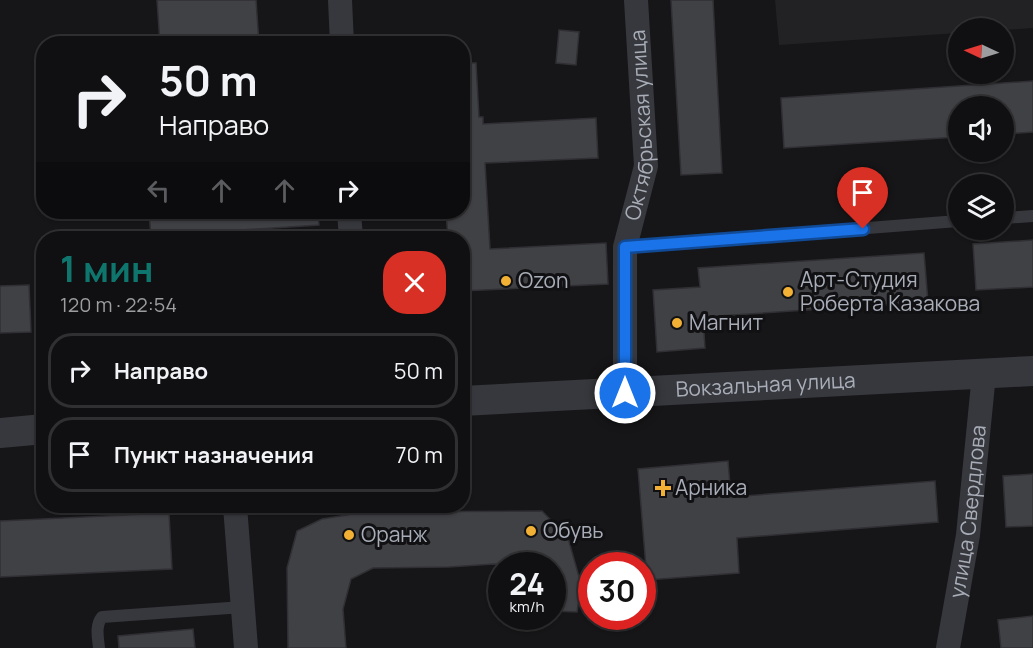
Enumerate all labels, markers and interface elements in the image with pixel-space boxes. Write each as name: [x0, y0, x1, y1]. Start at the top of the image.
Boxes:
north arrow: [948, 18, 1014, 84]
map controls: [948, 18, 1014, 240]
street label: Октябрьская улица: [617, 29, 660, 223]
text: 50 m: [159, 51, 257, 109]
icon: right: [60, 60, 138, 138]
button: sound: [948, 96, 1014, 162]
text: Направо: [159, 106, 269, 143]
pin: [837, 167, 888, 229]
icon: left: [142, 174, 175, 207]
icon: ahead: [205, 174, 238, 207]
icon: ahead: [268, 174, 301, 207]
icon: right: [331, 174, 364, 207]
button: layers: [948, 174, 1014, 240]
icon: arrive: [846, 176, 879, 209]
text: 1 мин: [60, 244, 153, 293]
button: close: [383, 251, 446, 314]
place label: Арт-Студия Роберта Казакова: [800, 265, 980, 317]
place label: Ozon: [518, 266, 568, 294]
marker: Ozon: [499, 274, 513, 288]
marker: Арт-Студия Роберта Казакова: [781, 285, 795, 299]
text: 120 m · 22:54: [60, 291, 177, 318]
place label: Магнит: [689, 308, 763, 336]
marker: Магнит: [670, 316, 684, 330]
icon: right: [63, 354, 96, 387]
text: Направо: [114, 356, 208, 386]
text: 50 m: [394, 356, 443, 386]
position arrow: [593, 361, 657, 425]
street label: Вокзальная улица: [675, 365, 856, 403]
street label: улица Свердлова: [942, 424, 992, 600]
icon: arrive: [63, 438, 96, 471]
text: Пункт назначения: [114, 440, 314, 470]
text: 70 m: [395, 440, 443, 470]
place label: Арника: [675, 473, 747, 501]
marker: Арника: [656, 481, 670, 495]
place label: Обувь: [543, 516, 604, 544]
place label: Оранж: [361, 520, 428, 548]
marker: Обувь: [524, 524, 538, 538]
marker: Оранж: [342, 528, 356, 542]
speed limit sign: 30: [578, 552, 656, 630]
text: 24: [509, 563, 545, 604]
text: km/h: [510, 596, 544, 617]

